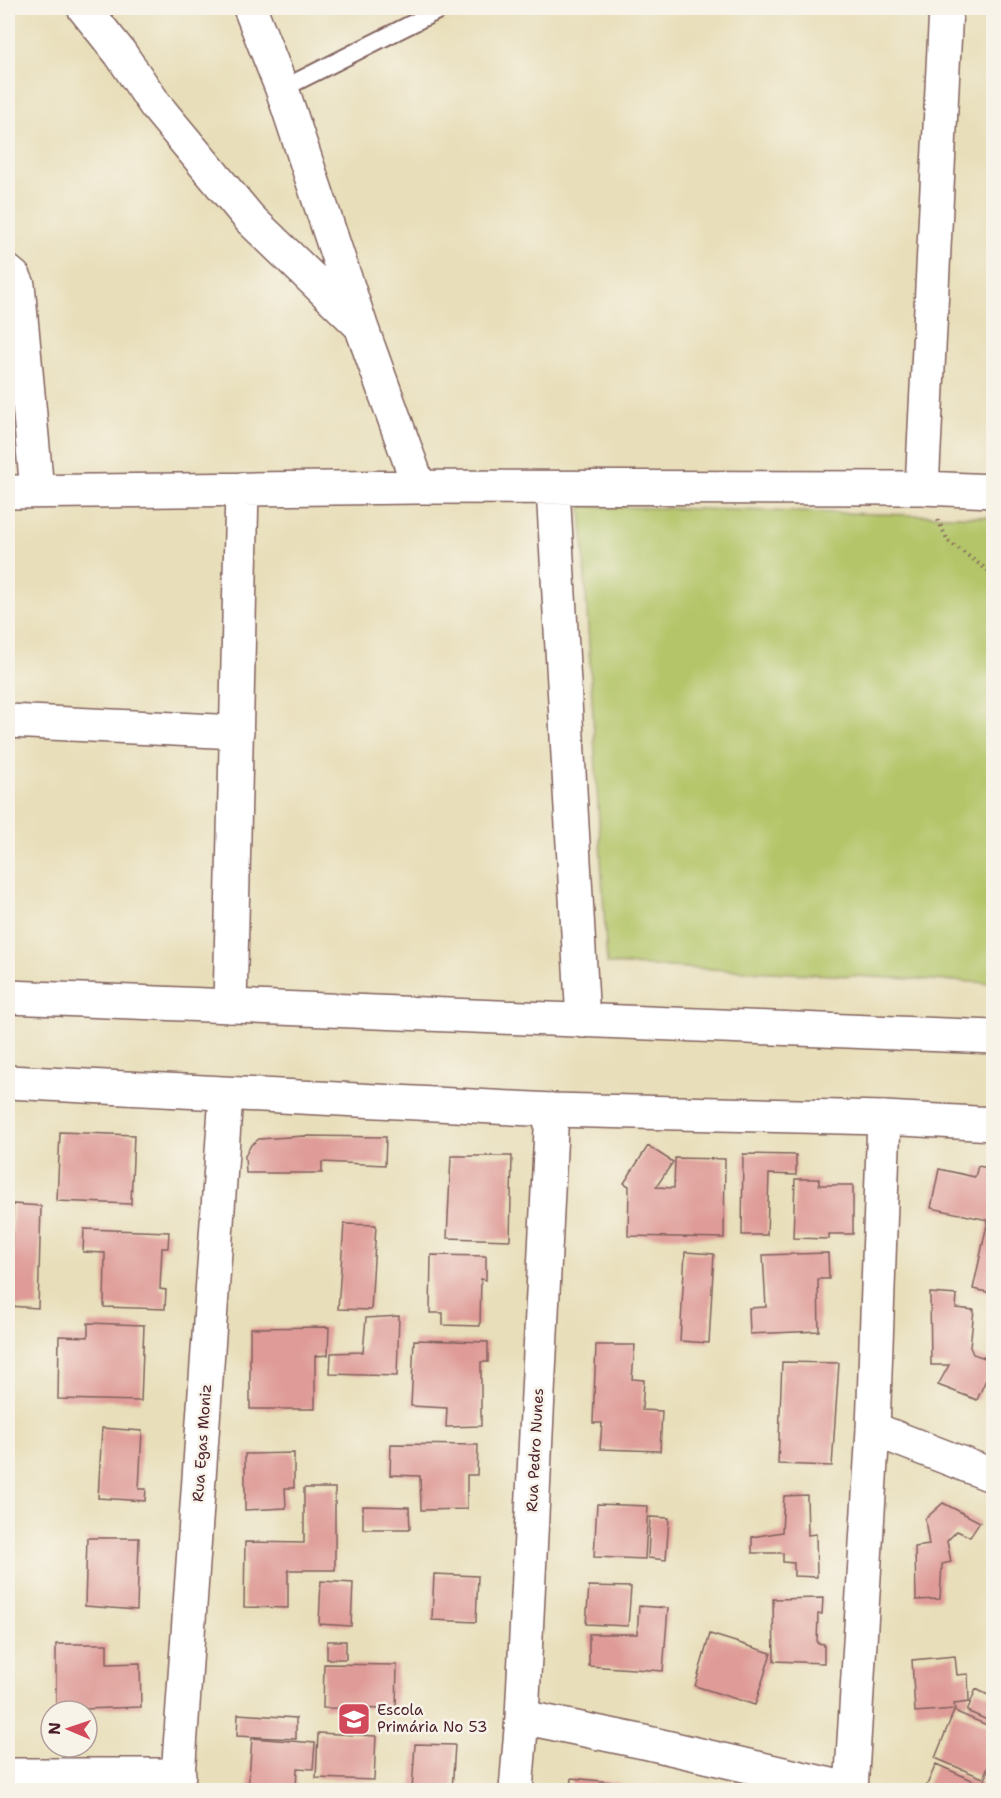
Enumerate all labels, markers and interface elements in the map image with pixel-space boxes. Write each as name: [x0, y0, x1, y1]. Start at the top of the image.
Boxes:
street label: Rua Egas Moniz: [188, 1383, 216, 1503]
street label: Rua Pedro Nunes: [522, 1388, 548, 1512]
north arrow: [39, 1699, 99, 1759]
place label: Escola Primária No 53: [377, 1700, 488, 1737]
school or university icon: Escola Primária No 53: [336, 1701, 372, 1737]
text: N: [44, 1722, 65, 1735]

